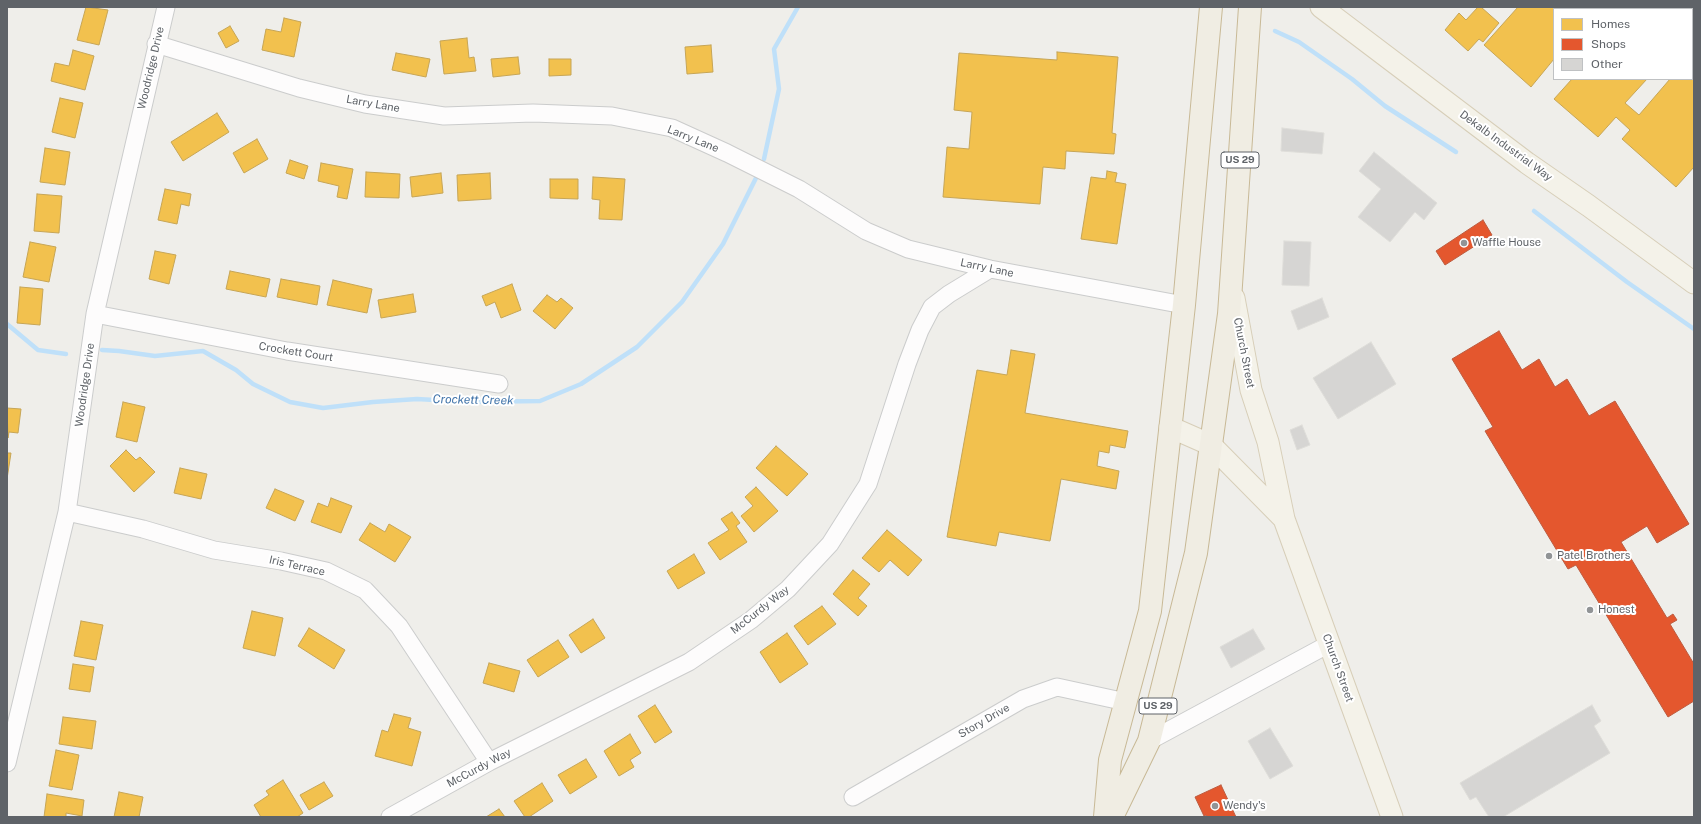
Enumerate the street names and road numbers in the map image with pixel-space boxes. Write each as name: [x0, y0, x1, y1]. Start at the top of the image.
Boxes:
street label: Woodridge Drive: [135, 25, 167, 111]
street label: Larry Lane: [345, 93, 401, 115]
street label: Dekalb Industrial Way: [1457, 108, 1555, 184]
street label: Larry Lane: [665, 123, 721, 155]
road number: US 29: [1221, 152, 1259, 168]
street label: Larry Lane: [959, 256, 1015, 280]
street label: Church Street: [1231, 317, 1257, 389]
street label: Crockett Court: [258, 340, 334, 364]
street label: Woodridge Drive: [73, 342, 97, 428]
street label: Iris Terrace: [268, 553, 326, 579]
street label: McCurdy Way: [728, 583, 792, 637]
street label: Church Street: [1320, 632, 1356, 704]
road number: US 29: [1139, 698, 1177, 714]
street label: Story Drive: [956, 701, 1012, 741]
street label: McCurdy Way: [445, 746, 513, 790]

